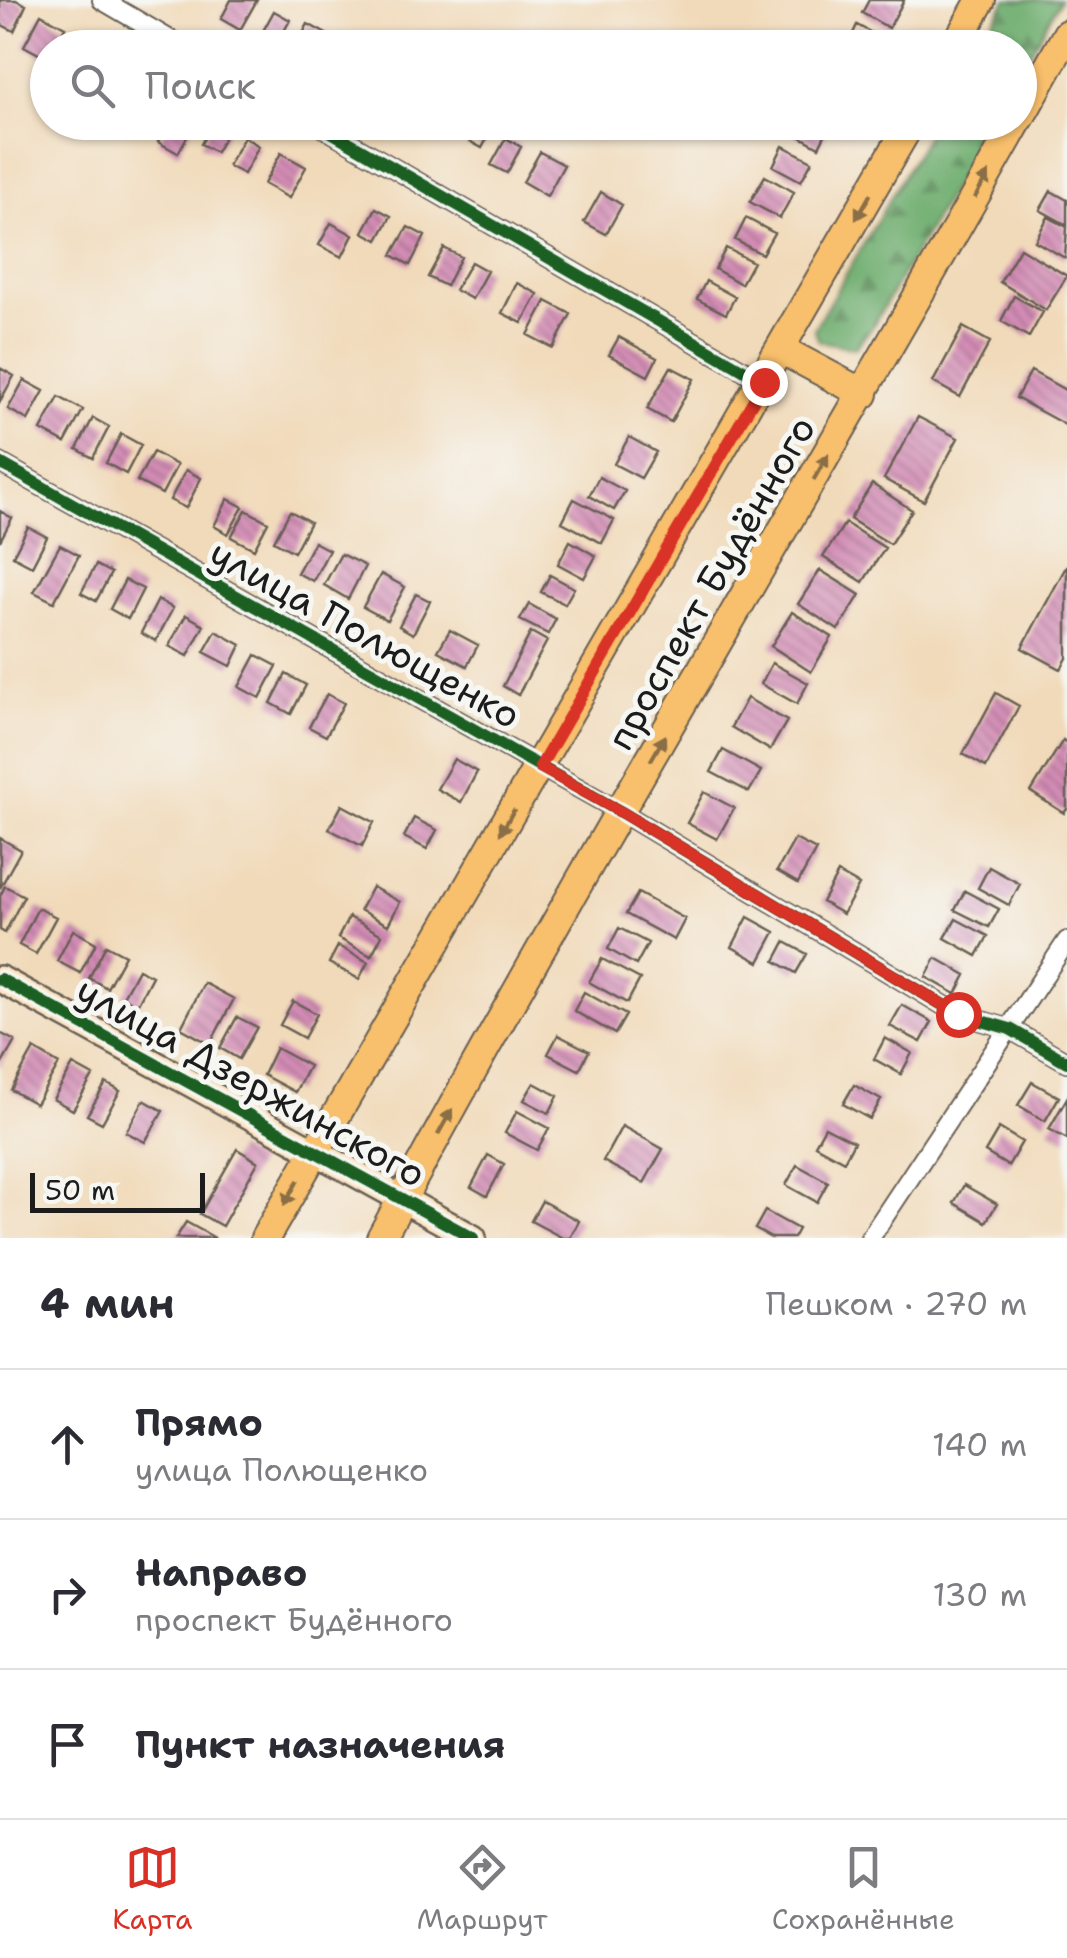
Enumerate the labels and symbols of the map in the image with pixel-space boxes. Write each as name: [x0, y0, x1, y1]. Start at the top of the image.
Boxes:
one-way arrow: [972, 171, 990, 199]
one-way arrow: [855, 193, 872, 221]
route end: [742, 360, 788, 406]
street label: проспект Будённого: [594, 407, 827, 759]
one-way arrow: [812, 453, 829, 481]
street label: улица Полющенко: [201, 527, 530, 740]
one-way arrow: [648, 734, 666, 762]
one-way arrow: [499, 808, 517, 836]
street label: улица Дзержинского: [67, 964, 435, 1199]
route start: [936, 992, 982, 1038]
one-way arrow: [436, 1108, 454, 1136]
scale bar: [30, 1168, 205, 1212]
one-way arrow: [282, 1179, 300, 1207]

